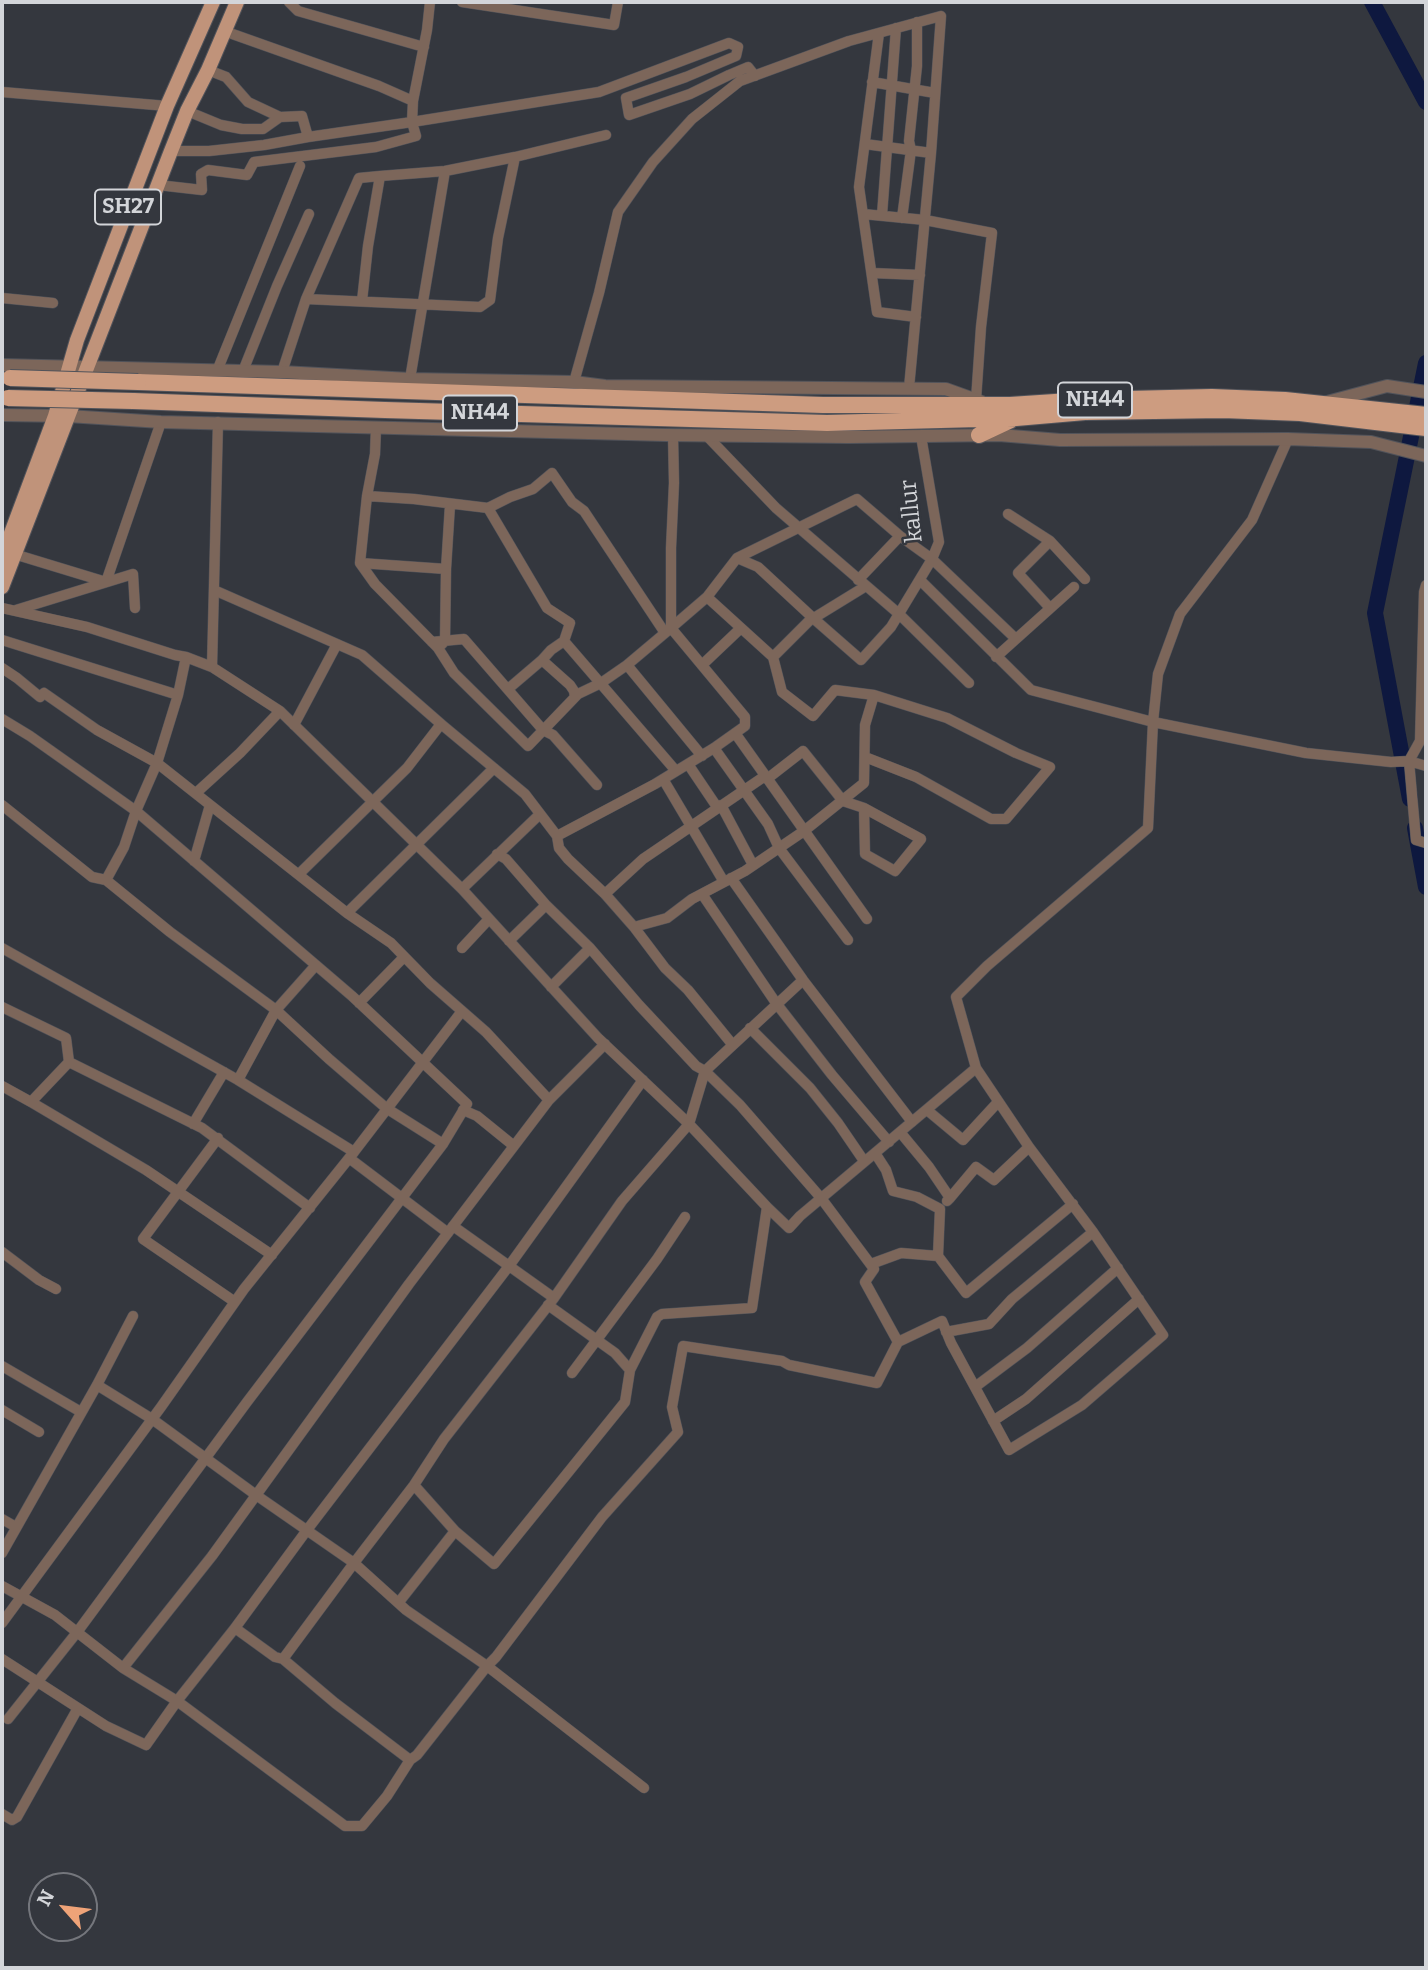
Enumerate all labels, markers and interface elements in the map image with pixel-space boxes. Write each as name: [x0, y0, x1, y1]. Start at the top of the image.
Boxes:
road number: SH27: [95, 190, 161, 224]
road number: NH44: [1058, 382, 1132, 418]
road number: NH44: [443, 396, 517, 430]
street label: kallur: [895, 478, 929, 544]
north arrow: [28, 1872, 98, 1942]
text: N: [32, 1886, 59, 1910]

